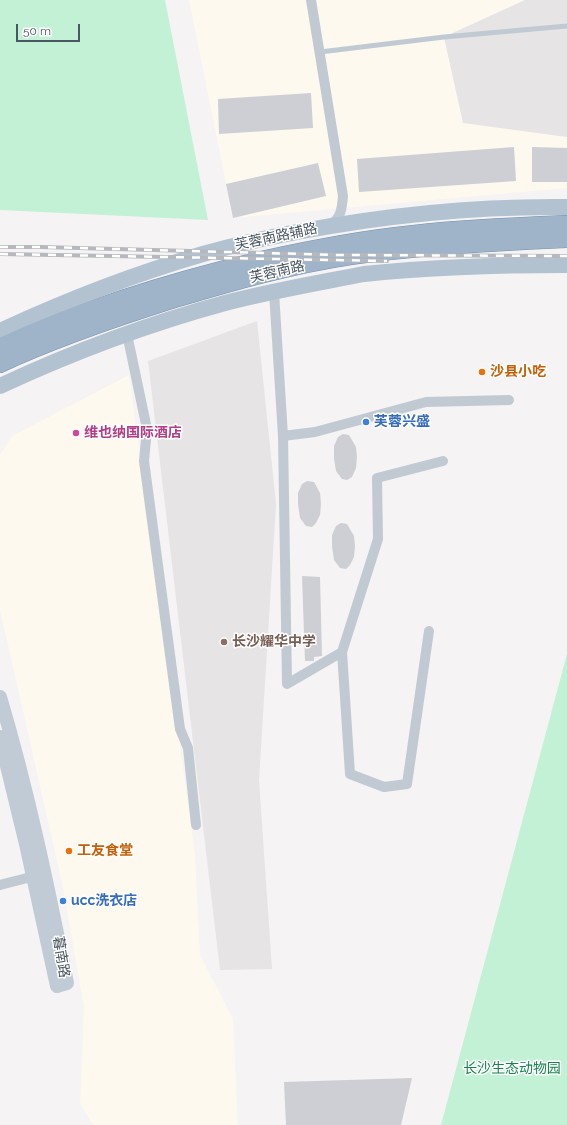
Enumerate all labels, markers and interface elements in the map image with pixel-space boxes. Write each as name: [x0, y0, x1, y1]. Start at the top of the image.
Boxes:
scale bar: [18, 16, 82, 42]
text: 50 m: [23, 24, 51, 38]
street label: 芙蓉南路辅路: [233, 220, 319, 254]
street label: 芙蓉南路: [248, 258, 306, 286]
place label: 沙县小吃: [490, 364, 546, 380]
marker: 沙县小吃: [477, 367, 487, 377]
place label: 芙蓉兴盛: [374, 414, 430, 430]
marker: 芙蓉兴盛: [361, 417, 371, 427]
place label: 维也纳国际酒店: [84, 425, 182, 441]
marker: 维也纳国际酒店: [71, 428, 81, 438]
place label: 长沙耀华中学: [232, 634, 316, 650]
marker: 长沙耀华中学: [219, 637, 229, 647]
place label: 工友食堂: [77, 843, 133, 859]
marker: 工友食堂: [64, 846, 74, 856]
place label: ucc洗衣店: [71, 893, 137, 909]
marker: ucc洗衣店: [58, 896, 68, 906]
street label: 暮南路: [49, 935, 73, 979]
park label: 长沙生态动物园: [463, 1061, 561, 1077]

